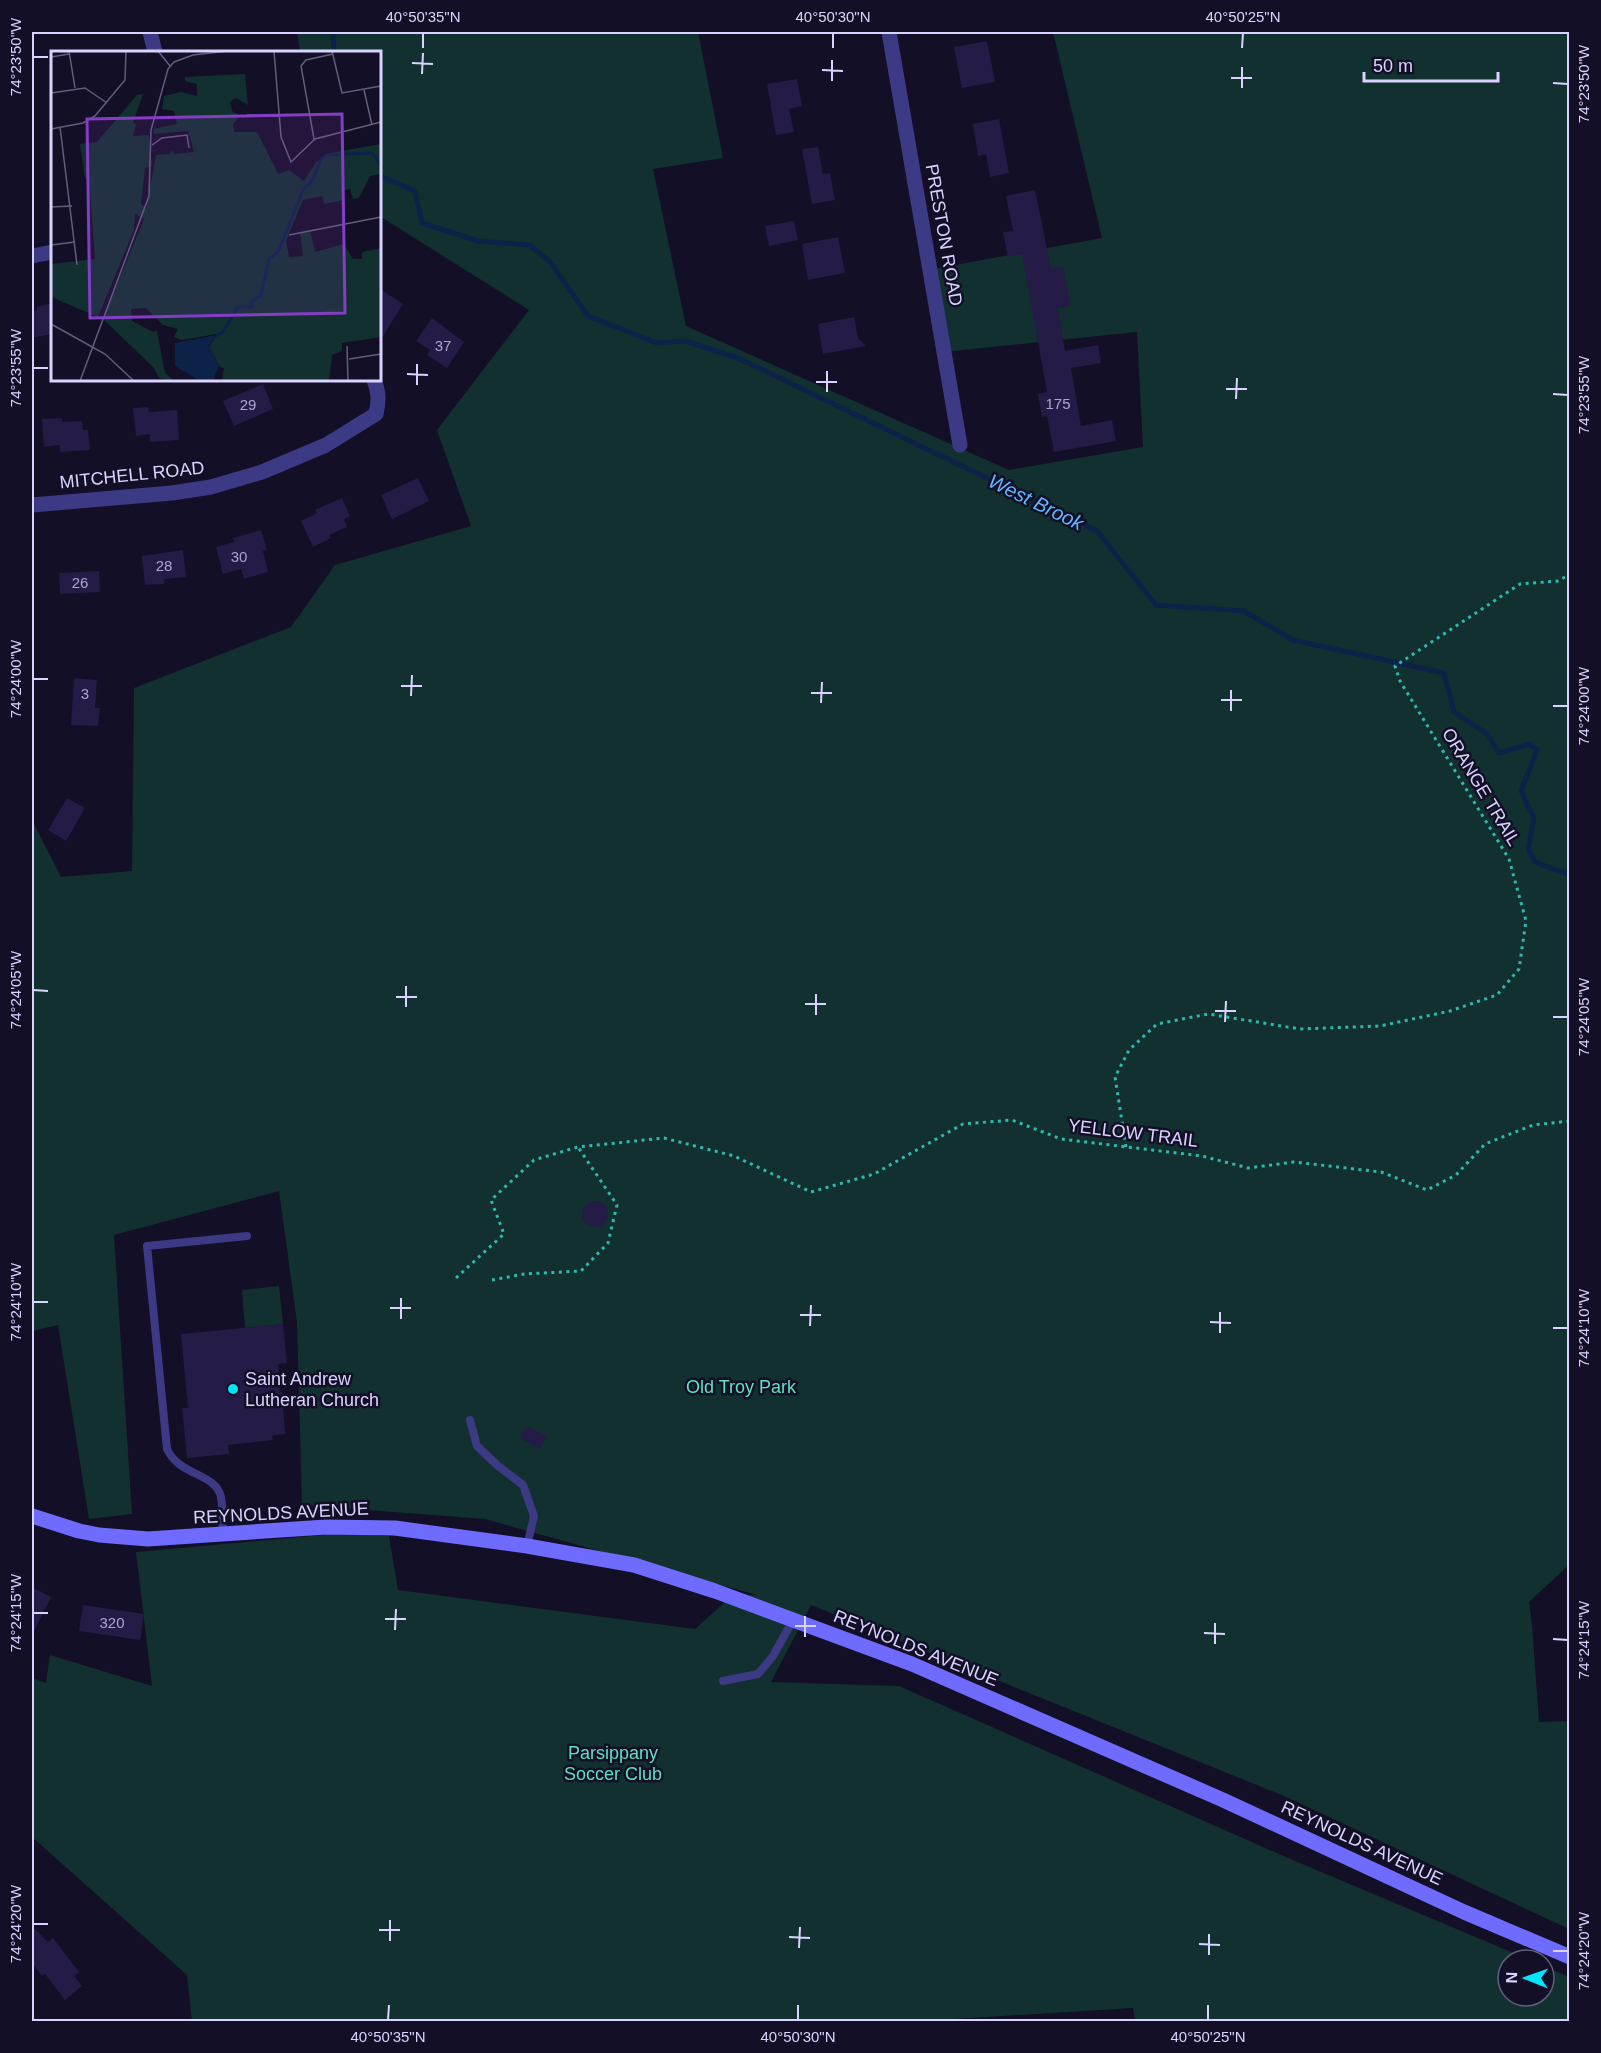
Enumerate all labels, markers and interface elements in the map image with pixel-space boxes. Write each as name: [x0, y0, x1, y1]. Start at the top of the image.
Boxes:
text: 40°50'35"N: [385, 8, 461, 25]
text: 40°50'30"N: [795, 8, 871, 25]
text: 40°50'25"N: [1205, 8, 1281, 25]
text: 74°23'50"W: [7, 17, 24, 96]
text: 74°23'50"W: [1575, 44, 1592, 123]
scale bar: [1364, 45, 1498, 83]
inset map: [51, 51, 381, 381]
text: 50 m: [1373, 56, 1413, 76]
street label: PRESTON ROAD: [922, 163, 966, 307]
text: 74°23'55"W: [7, 328, 24, 407]
house number: 37: [435, 337, 451, 354]
text: 74°23'55"W: [1575, 355, 1592, 434]
house number: 175: [1045, 395, 1071, 412]
house number: 29: [240, 396, 256, 413]
street label: MITCHELL ROAD: [59, 457, 205, 493]
water label: West Brook: [985, 470, 1088, 535]
house number: 30: [231, 548, 247, 565]
house number: 28: [156, 557, 172, 574]
house number: 26: [72, 574, 88, 591]
text: 74°24'00"W: [7, 639, 24, 718]
text: 74°24'00"W: [1575, 666, 1592, 745]
house number: 3: [81, 685, 89, 702]
street label: ORANGE TRAIL: [1438, 725, 1524, 849]
text: 74°24'05"W: [7, 950, 24, 1029]
text: 74°24'05"W: [1575, 977, 1592, 1056]
street label: YELLOW TRAIL: [1067, 1115, 1199, 1151]
text: 74°24'10"W: [7, 1262, 24, 1341]
text: 74°24'10"W: [1575, 1288, 1592, 1367]
place label: Saint Andrew Lutheran Church: [245, 1369, 379, 1410]
park label: Old Troy Park: [686, 1377, 797, 1397]
marker: Saint Andrew Lutheran Church: [226, 1382, 240, 1396]
street label: REYNOLDS AVENUE: [193, 1498, 369, 1528]
text: 74°24'15"W: [7, 1573, 24, 1652]
text: 74°24'15"W: [1575, 1600, 1592, 1679]
street label: REYNOLDS AVENUE: [831, 1606, 1001, 1690]
house number: 320: [99, 1614, 125, 1631]
park label: Parsippany Soccer Club: [564, 1743, 662, 1784]
street label: REYNOLDS AVENUE: [1278, 1797, 1446, 1889]
text: 74°24'20"W: [7, 1884, 24, 1963]
text: 74°24'20"W: [1575, 1911, 1592, 1990]
north arrow: [1496, 1948, 1556, 2008]
text: N: [1503, 1972, 1520, 1984]
text: 40°50'35"N: [350, 2028, 426, 2045]
text: 40°50'30"N: [760, 2028, 836, 2045]
text: 40°50'25"N: [1170, 2028, 1246, 2045]

